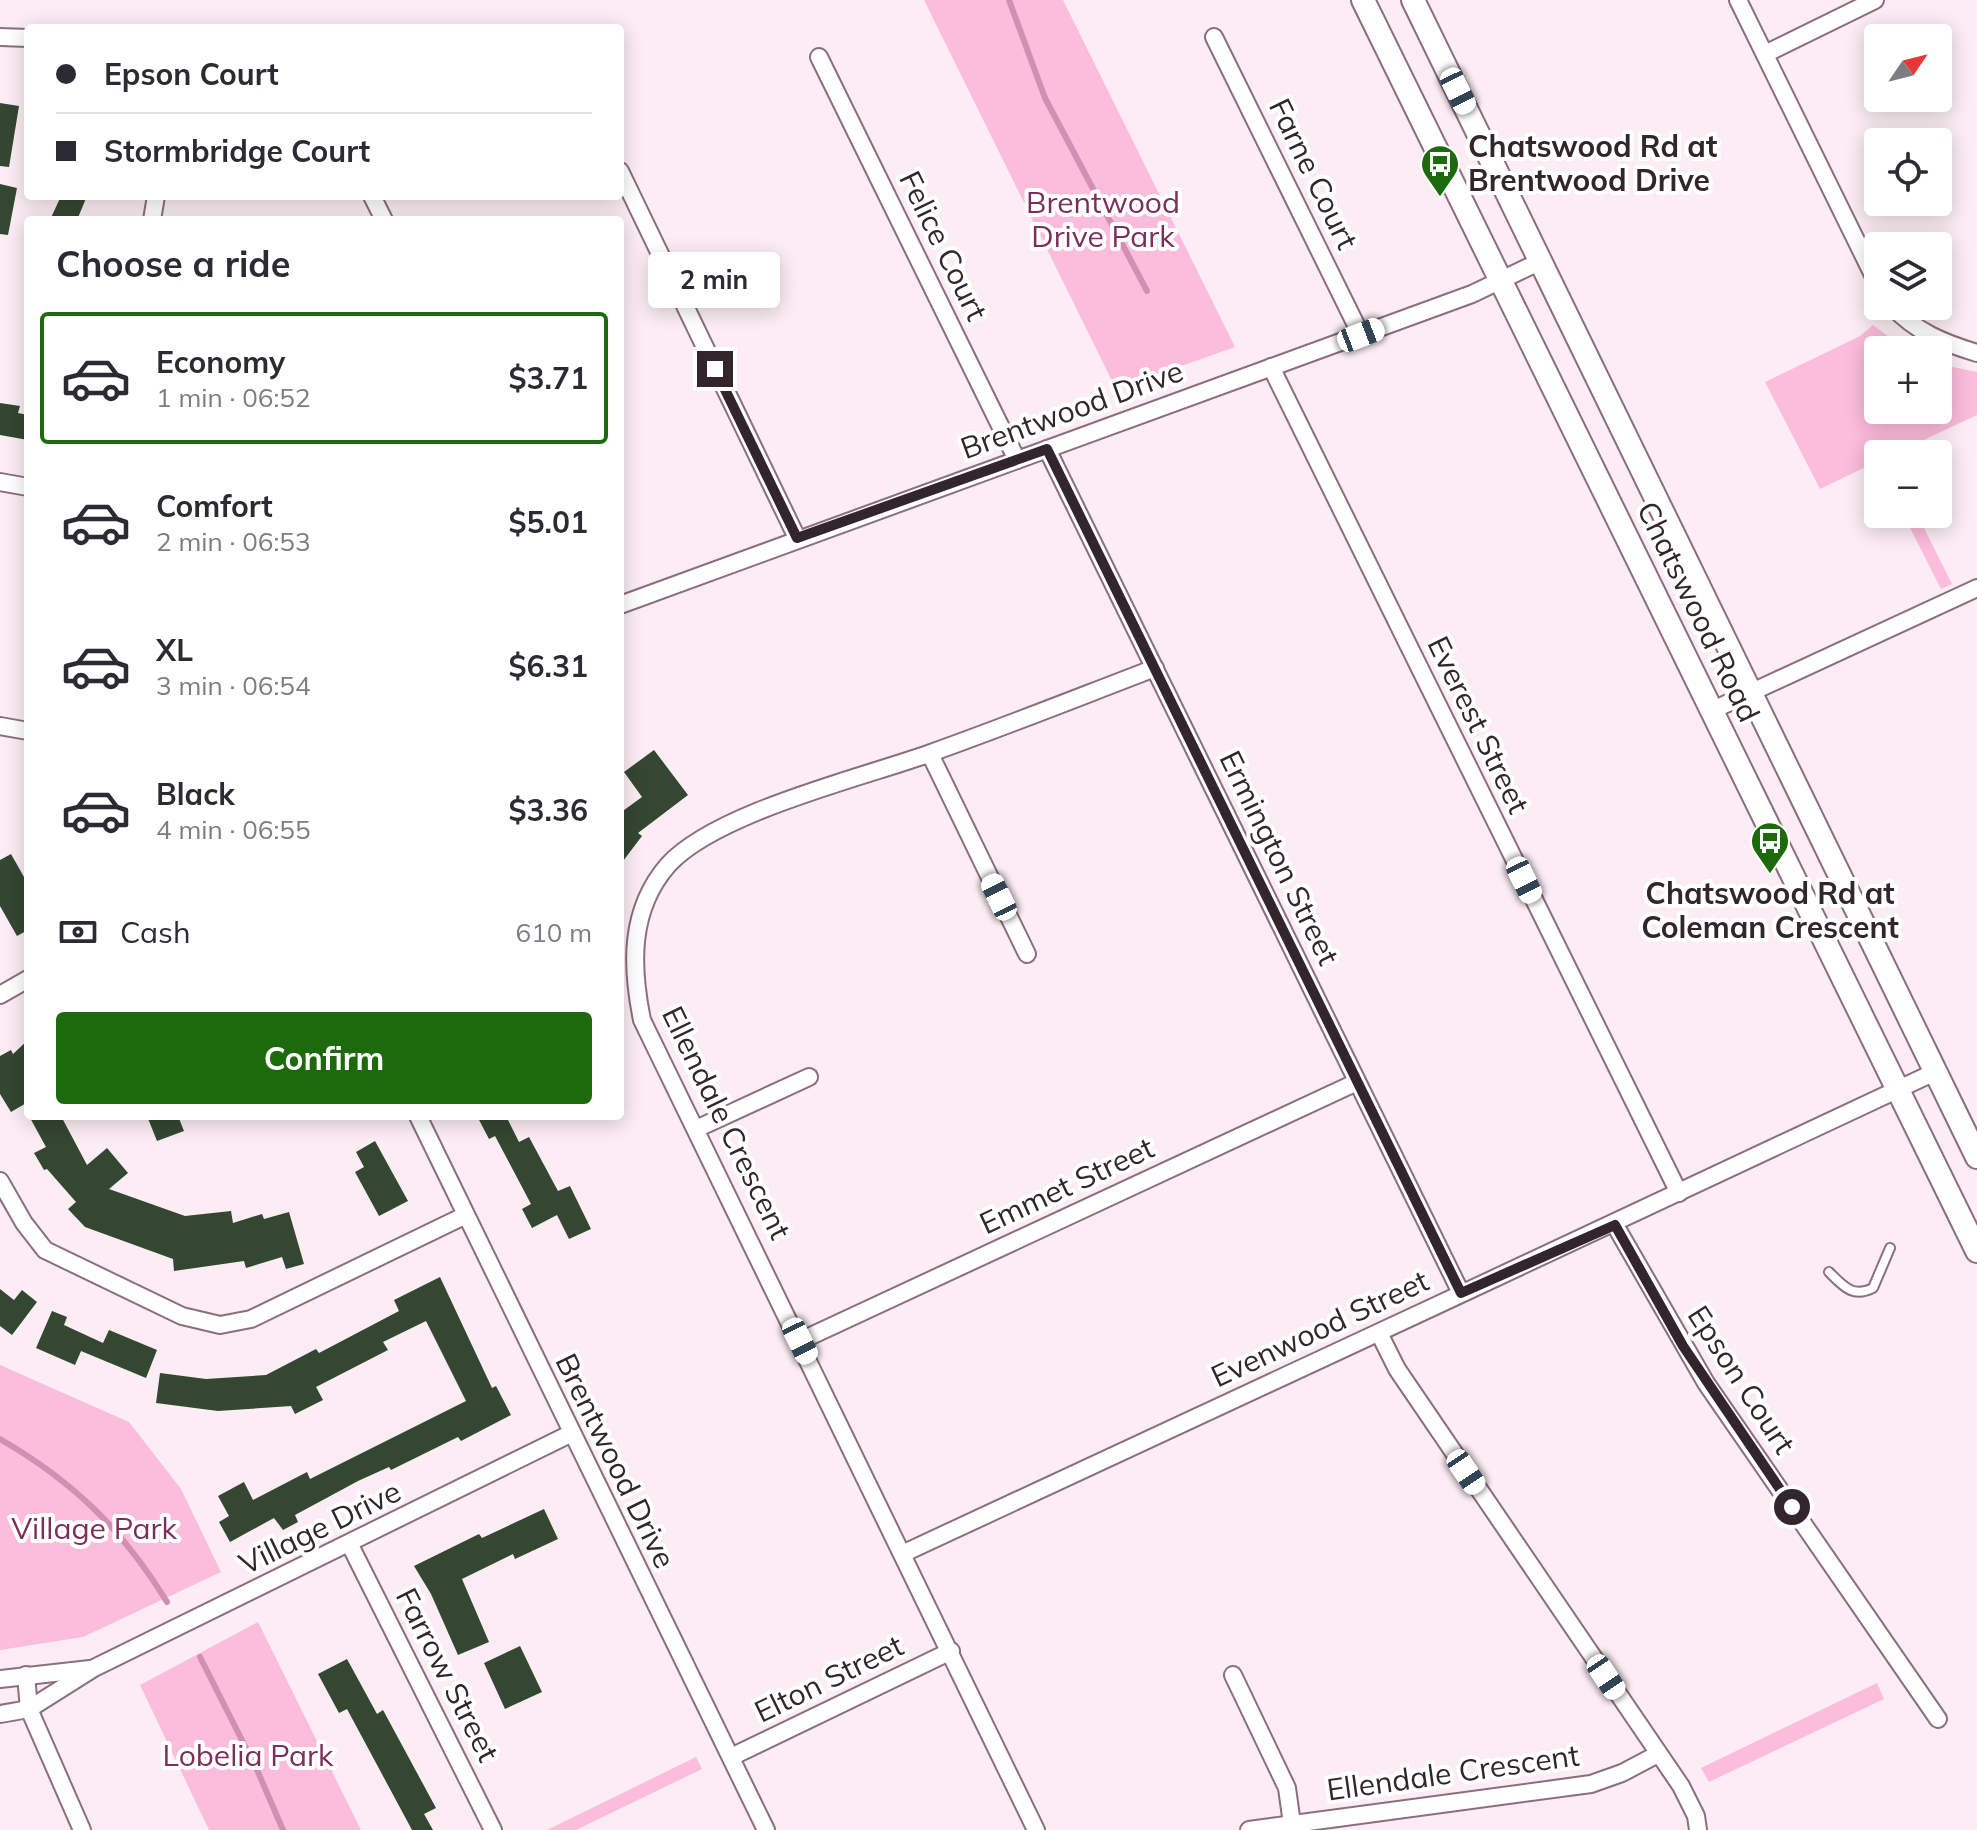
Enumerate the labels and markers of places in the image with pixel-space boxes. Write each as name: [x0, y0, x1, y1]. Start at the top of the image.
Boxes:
place label: Chatswood Rd at Brentwood Drive: [1468, 127, 1717, 199]
bus stop icon: Chatswood Rd at Brentwood Drive: [1419, 143, 1461, 198]
bus stop icon: Chatswood Rd at Coleman Crescent: [1749, 820, 1791, 875]
place label: Chatswood Rd at Coleman Crescent: [1641, 874, 1899, 946]

